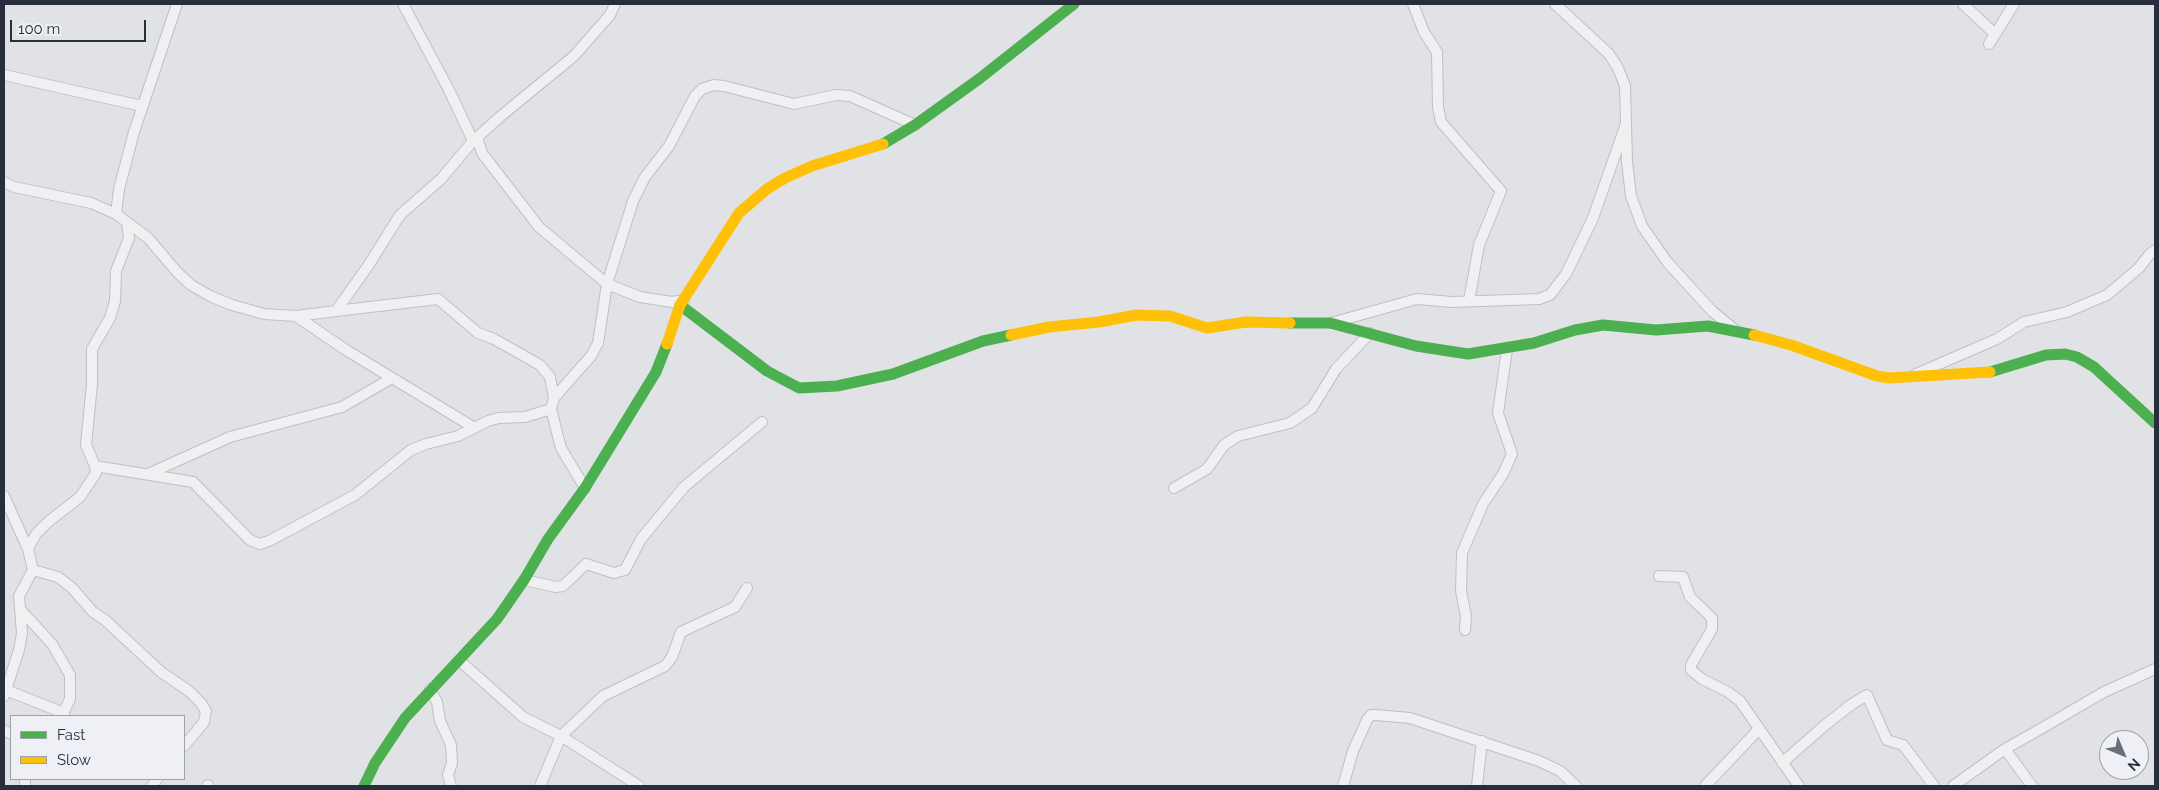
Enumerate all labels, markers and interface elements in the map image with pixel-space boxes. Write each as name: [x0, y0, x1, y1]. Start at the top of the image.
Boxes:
scale bar: [12, 10, 149, 42]
text: 100 m: [18, 20, 60, 38]
legend: [10, 715, 185, 780]
text: Fast: [57, 726, 85, 744]
north arrow: [2099, 730, 2149, 780]
text: Slow: [57, 751, 91, 769]
text: N: [2124, 755, 2143, 774]

